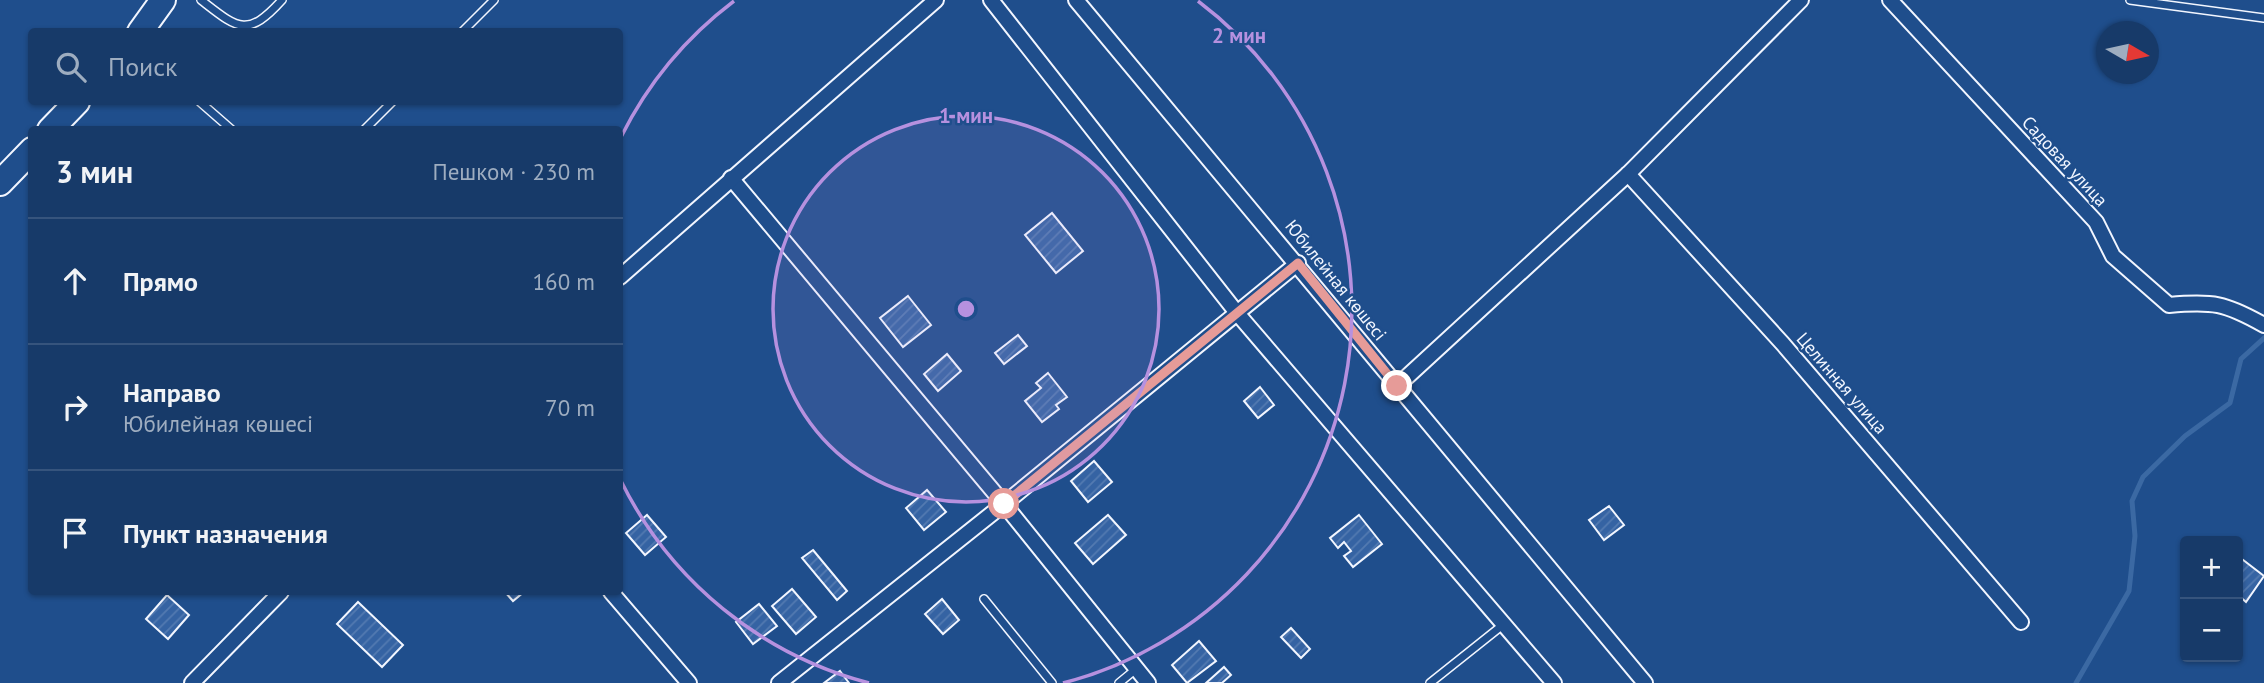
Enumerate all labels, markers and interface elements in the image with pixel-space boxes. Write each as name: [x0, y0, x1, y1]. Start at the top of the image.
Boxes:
north arrow: [2096, 21, 2159, 84]
text: 2 мин: [1212, 22, 1266, 49]
search box: [28, 28, 623, 105]
icon: search: [52, 48, 90, 86]
text: Поиск: [108, 50, 177, 83]
text: 1 мин: [939, 102, 993, 129]
street label: Садовая улица: [2017, 111, 2113, 211]
text: 3 мин: [56, 152, 133, 191]
text: Пешком · 230 m: [432, 157, 595, 186]
street label: Юбилейная көшесі: [1280, 215, 1392, 345]
icon: ahead: [56, 262, 94, 300]
text: Прямо: [123, 265, 198, 298]
text: 160 m: [533, 267, 595, 296]
centre of rings: [954, 297, 978, 321]
street label: Целинная улица: [1792, 327, 1892, 439]
route end: [1381, 370, 1412, 401]
text: Направо: [123, 376, 221, 409]
icon: right: [56, 388, 94, 426]
text: 70 m: [545, 393, 595, 422]
text: Юбилейная көшесі: [123, 409, 313, 438]
route start: [988, 488, 1019, 519]
icon: arrive: [56, 514, 94, 552]
text: Пункт назначения: [123, 517, 328, 550]
map controls: [2180, 536, 2243, 662]
button: +: [2180, 536, 2243, 599]
button: −: [2180, 599, 2243, 662]

